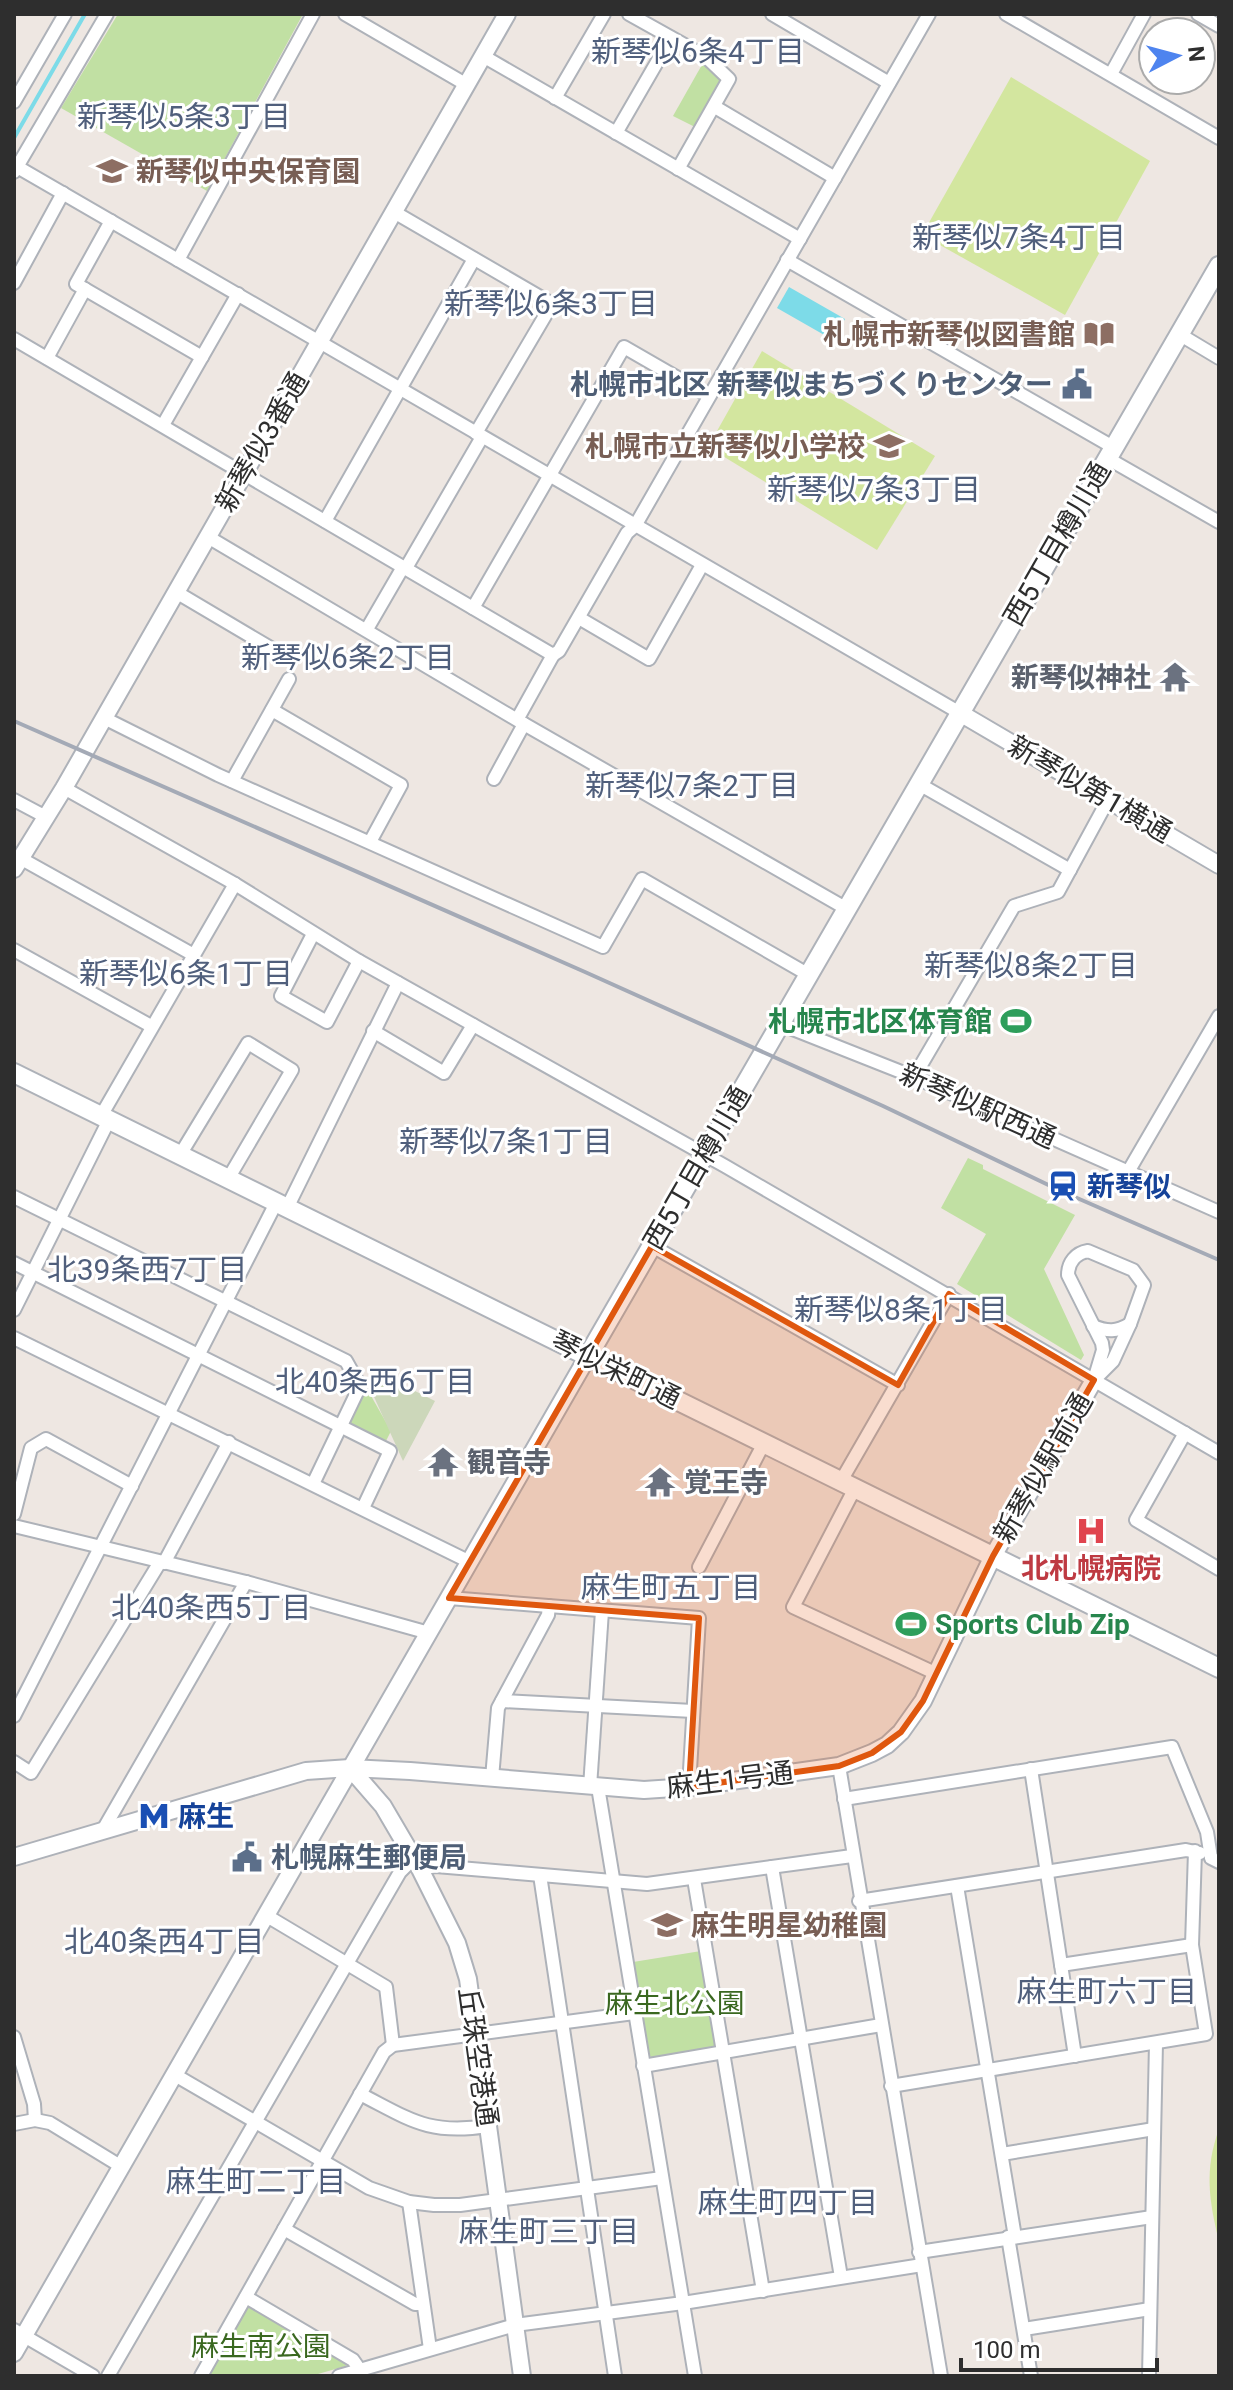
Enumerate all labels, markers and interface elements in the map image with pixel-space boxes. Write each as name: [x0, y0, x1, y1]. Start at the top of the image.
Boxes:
north arrow: [1137, 16, 1217, 96]
district label: 新琴似6条4丁目: [591, 34, 805, 69]
text: N: [1183, 45, 1210, 63]
district label: 新琴似5条3丁目: [77, 99, 291, 134]
school or university icon: 新琴似中央保育園: [95, 154, 129, 188]
place label: 新琴似中央保育園: [136, 155, 360, 188]
district label: 新琴似7条4丁目: [912, 220, 1126, 255]
district label: 新琴似6条3丁目: [444, 286, 658, 321]
library icon: 札幌市新琴似図書館: [1082, 317, 1116, 351]
place label: 札幌市新琴似図書館: [823, 318, 1075, 351]
street label: 新琴似3番通: [209, 366, 315, 518]
public building icon: 札幌市北区 新琴似まちづくりセンター: [1060, 367, 1094, 401]
place label: 札幌市北区 新琴似まちづくりセンター: [570, 368, 1053, 401]
school or university icon: 札幌市立新琴似小学校: [872, 429, 906, 463]
place label: 札幌市立新琴似小学校: [585, 430, 865, 463]
street label: 西5丁目樽川通: [997, 456, 1117, 632]
district label: 新琴似7条3丁目: [767, 472, 981, 507]
district label: 新琴似6条2丁目: [241, 640, 455, 675]
temple icon: 新琴似神社: [1158, 660, 1192, 694]
place label: 新琴似神社: [1011, 661, 1151, 694]
street label: 新琴似第1横通: [1002, 729, 1178, 849]
district label: 新琴似7条2丁目: [585, 768, 799, 803]
district label: 新琴似8条2丁目: [924, 948, 1138, 983]
district label: 新琴似6条1丁目: [79, 956, 293, 991]
sports icon: 札幌市北区体育館: [999, 1004, 1033, 1038]
place label: 札幌市北区体育館: [768, 1005, 992, 1038]
street label: 新琴似駅西通: [895, 1057, 1061, 1155]
street label: 西5丁目樽川通: [637, 1080, 757, 1256]
district label: 新琴似7条1丁目: [399, 1124, 613, 1159]
station icon: 新琴似: [1046, 1169, 1080, 1203]
place label: 新琴似: [1087, 1170, 1171, 1203]
district label: 北39条西7丁目: [47, 1252, 247, 1287]
district label: 新琴似8条1丁目: [794, 1292, 1008, 1327]
street label: 琴似栄町通: [546, 1324, 686, 1416]
district label: 北40条西6丁目: [275, 1364, 475, 1399]
street label: 新琴似駅前通: [987, 1387, 1099, 1549]
temple icon: 観音寺: [426, 1445, 460, 1479]
place label: 観音寺: [467, 1446, 551, 1479]
temple icon: 覚王寺: [643, 1465, 677, 1499]
place label: 覚王寺: [684, 1466, 768, 1499]
hospital icon: 北札幌病院: [1074, 1514, 1108, 1548]
place label: 北札幌病院: [1021, 1552, 1161, 1585]
district label: 麻生町五丁目: [581, 1570, 761, 1605]
district label: 北40条西5丁目: [111, 1590, 311, 1625]
sports icon: Sports Club Zip: [894, 1607, 928, 1641]
place label: Sports Club Zip: [935, 1608, 1130, 1641]
street label: 麻生1号通: [665, 1756, 795, 1804]
metro station icon: 麻生: [137, 1799, 171, 1833]
place label: 麻生: [178, 1800, 234, 1833]
public building icon: 札幌麻生郵便局: [230, 1840, 264, 1874]
place label: 札幌麻生郵便局: [271, 1841, 467, 1874]
school or university icon: 麻生明星幼稚園: [650, 1908, 684, 1942]
place label: 麻生明星幼稚園: [691, 1909, 887, 1942]
district label: 北40条西4丁目: [64, 1924, 264, 1959]
district label: 麻生町六丁目: [1017, 1974, 1197, 2009]
street label: 丘珠空港通: [452, 1985, 504, 2129]
park label: 麻生北公園: [605, 1987, 745, 2020]
district label: 麻生町二丁目: [166, 2164, 346, 2199]
district label: 麻生町四丁目: [698, 2185, 878, 2220]
district label: 麻生町三丁目: [459, 2214, 639, 2249]
scale bar: [961, 2322, 1157, 2372]
park label: 麻生南公園: [191, 2330, 331, 2363]
text: 100 m: [973, 2336, 1040, 2364]

